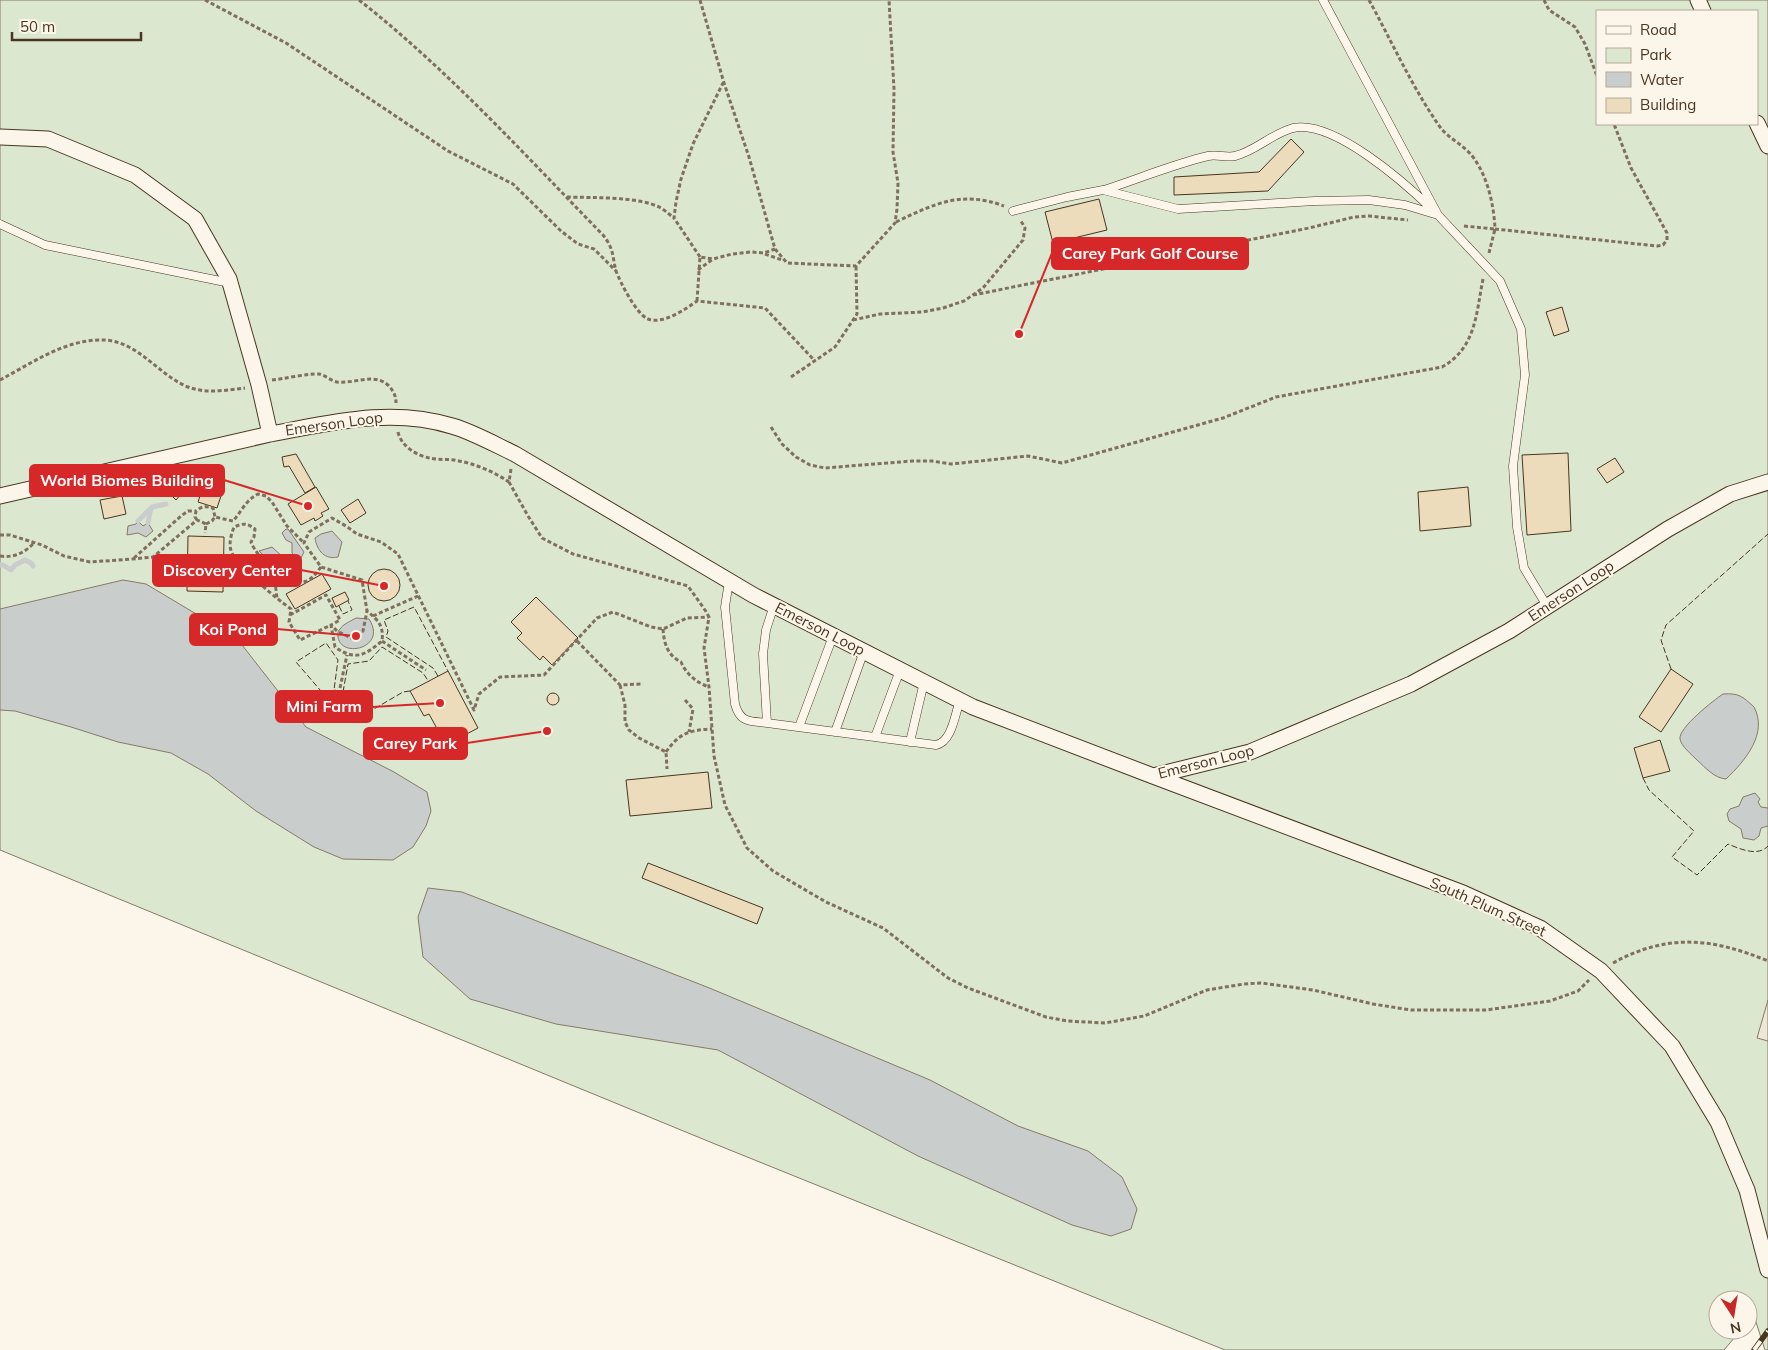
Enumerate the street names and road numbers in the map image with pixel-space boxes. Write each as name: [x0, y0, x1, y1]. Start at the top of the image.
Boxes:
street label: Emerson Loop: [284, 407, 384, 440]
street label: Emerson Loop: [1524, 556, 1617, 625]
street label: Emerson Loop: [772, 598, 868, 659]
street label: Emerson Loop: [1156, 740, 1256, 783]
street label: South Plum Street: [1427, 872, 1549, 941]

